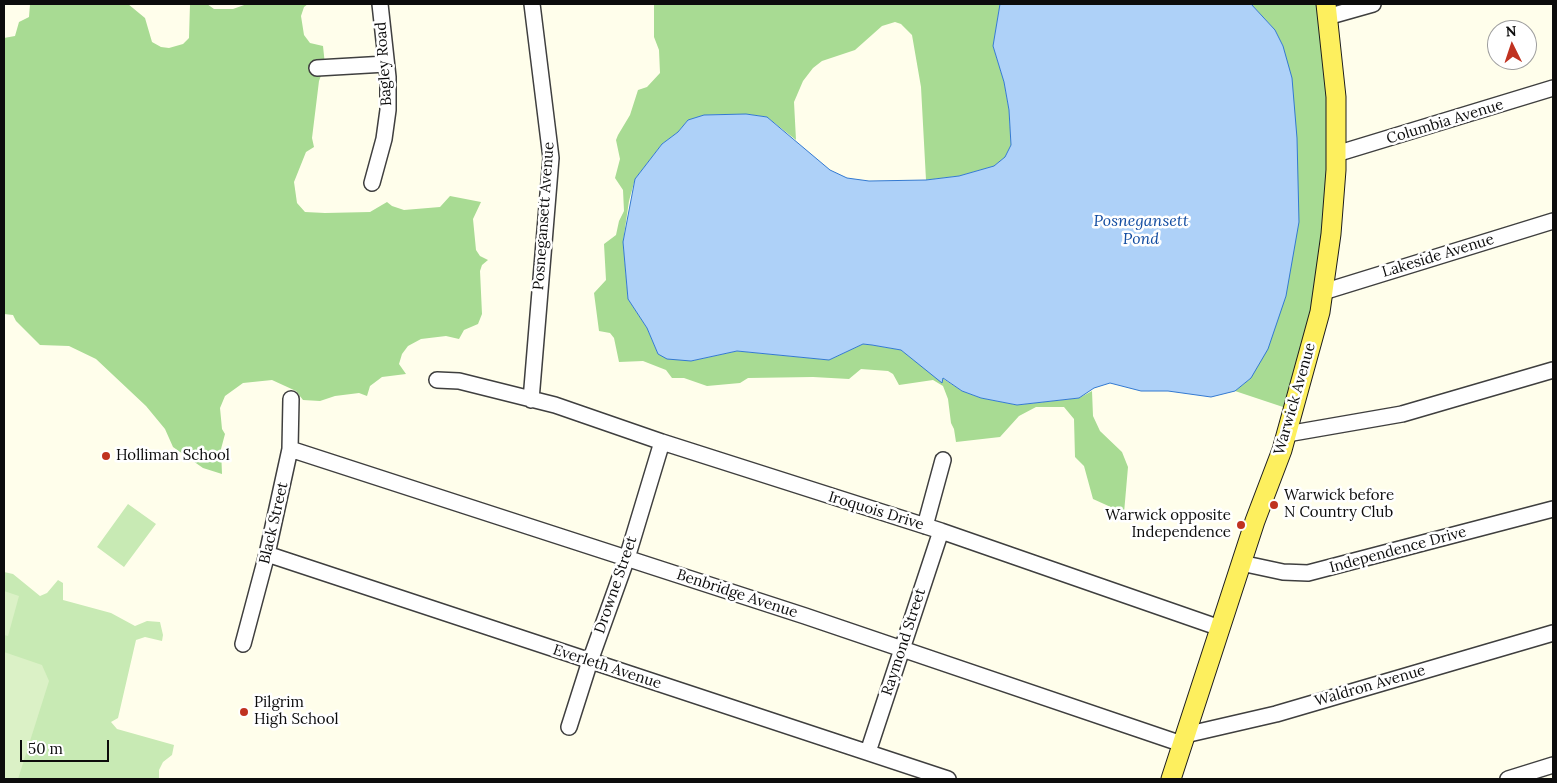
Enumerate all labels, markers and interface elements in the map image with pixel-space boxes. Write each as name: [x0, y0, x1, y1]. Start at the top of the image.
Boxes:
north arrow: [1487, 20, 1537, 70]
street label: Bagley Road: [372, 21, 396, 107]
text: N: [1505, 22, 1517, 40]
street label: Columbia Avenue: [1384, 96, 1506, 148]
street label: Posnegansett Avenue: [530, 141, 558, 291]
water label: Posnegansett Pond: [1093, 211, 1189, 249]
street label: Lakeside Avenue: [1380, 230, 1496, 282]
street label: Warwick Avenue: [1270, 341, 1320, 457]
place label: Holliman School: [116, 447, 230, 465]
marker: Holliman School: [100, 450, 112, 462]
street label: Black Street: [256, 480, 292, 566]
place label: Warwick before N Country Club: [1284, 487, 1394, 522]
street label: Iroquois Drive: [826, 488, 926, 534]
marker: Warwick before N Country Club: [1268, 499, 1280, 511]
place label: Warwick opposite Independence: [1105, 507, 1231, 542]
marker: Warwick opposite Independence: [1235, 519, 1247, 531]
street label: Independence Drive: [1328, 523, 1468, 577]
street label: Drowne Street: [591, 534, 641, 636]
street label: Benbridge Avenue: [674, 566, 800, 622]
street label: Raymond Street: [878, 586, 930, 698]
street label: Everleth Avenue: [550, 641, 664, 693]
street label: Waldron Avenue: [1313, 662, 1427, 710]
place label: Pilgrim High School: [254, 694, 338, 729]
marker: Pilgrim High School: [238, 706, 250, 718]
scale bar: [22, 730, 111, 762]
text: 50 m: [28, 739, 63, 758]

